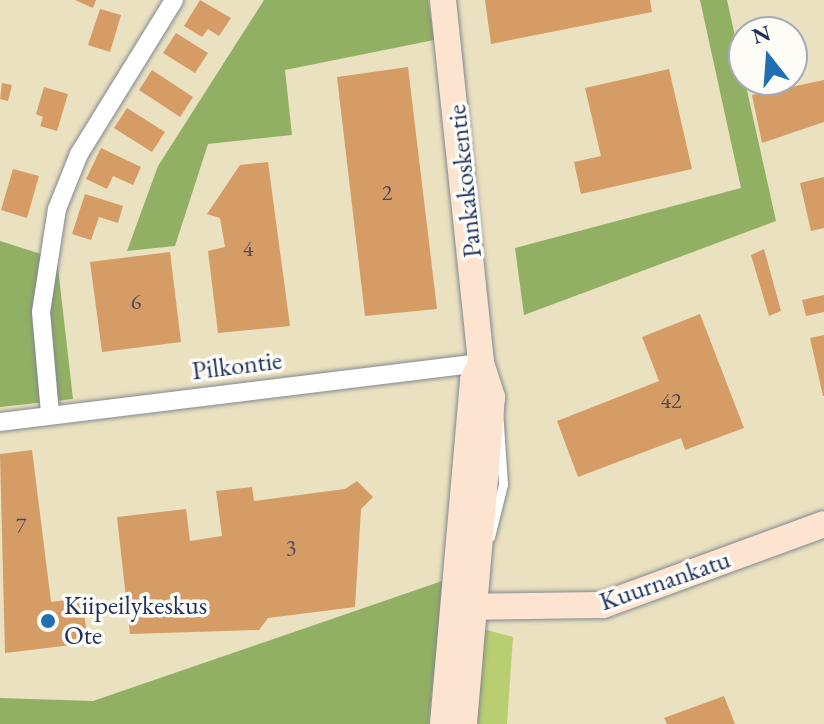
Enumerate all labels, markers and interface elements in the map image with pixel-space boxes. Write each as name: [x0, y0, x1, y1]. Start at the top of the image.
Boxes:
north arrow: [728, 16, 808, 96]
text: N: [749, 18, 774, 51]
street label: Pankakoskentie: [441, 103, 489, 259]
house number: 2: [382, 180, 392, 206]
house number: 4: [243, 236, 253, 262]
house number: 6: [131, 289, 141, 315]
street label: Pilkontie: [190, 345, 284, 387]
house number: 42: [660, 388, 682, 414]
house number: 7: [16, 513, 26, 539]
house number: 3: [286, 535, 296, 561]
street label: Kuurnankatu: [596, 544, 734, 618]
place label: Kiipeilykeskus Ote: [64, 590, 207, 652]
marker: Kiipeilykeskus Ote: [39, 612, 57, 630]

